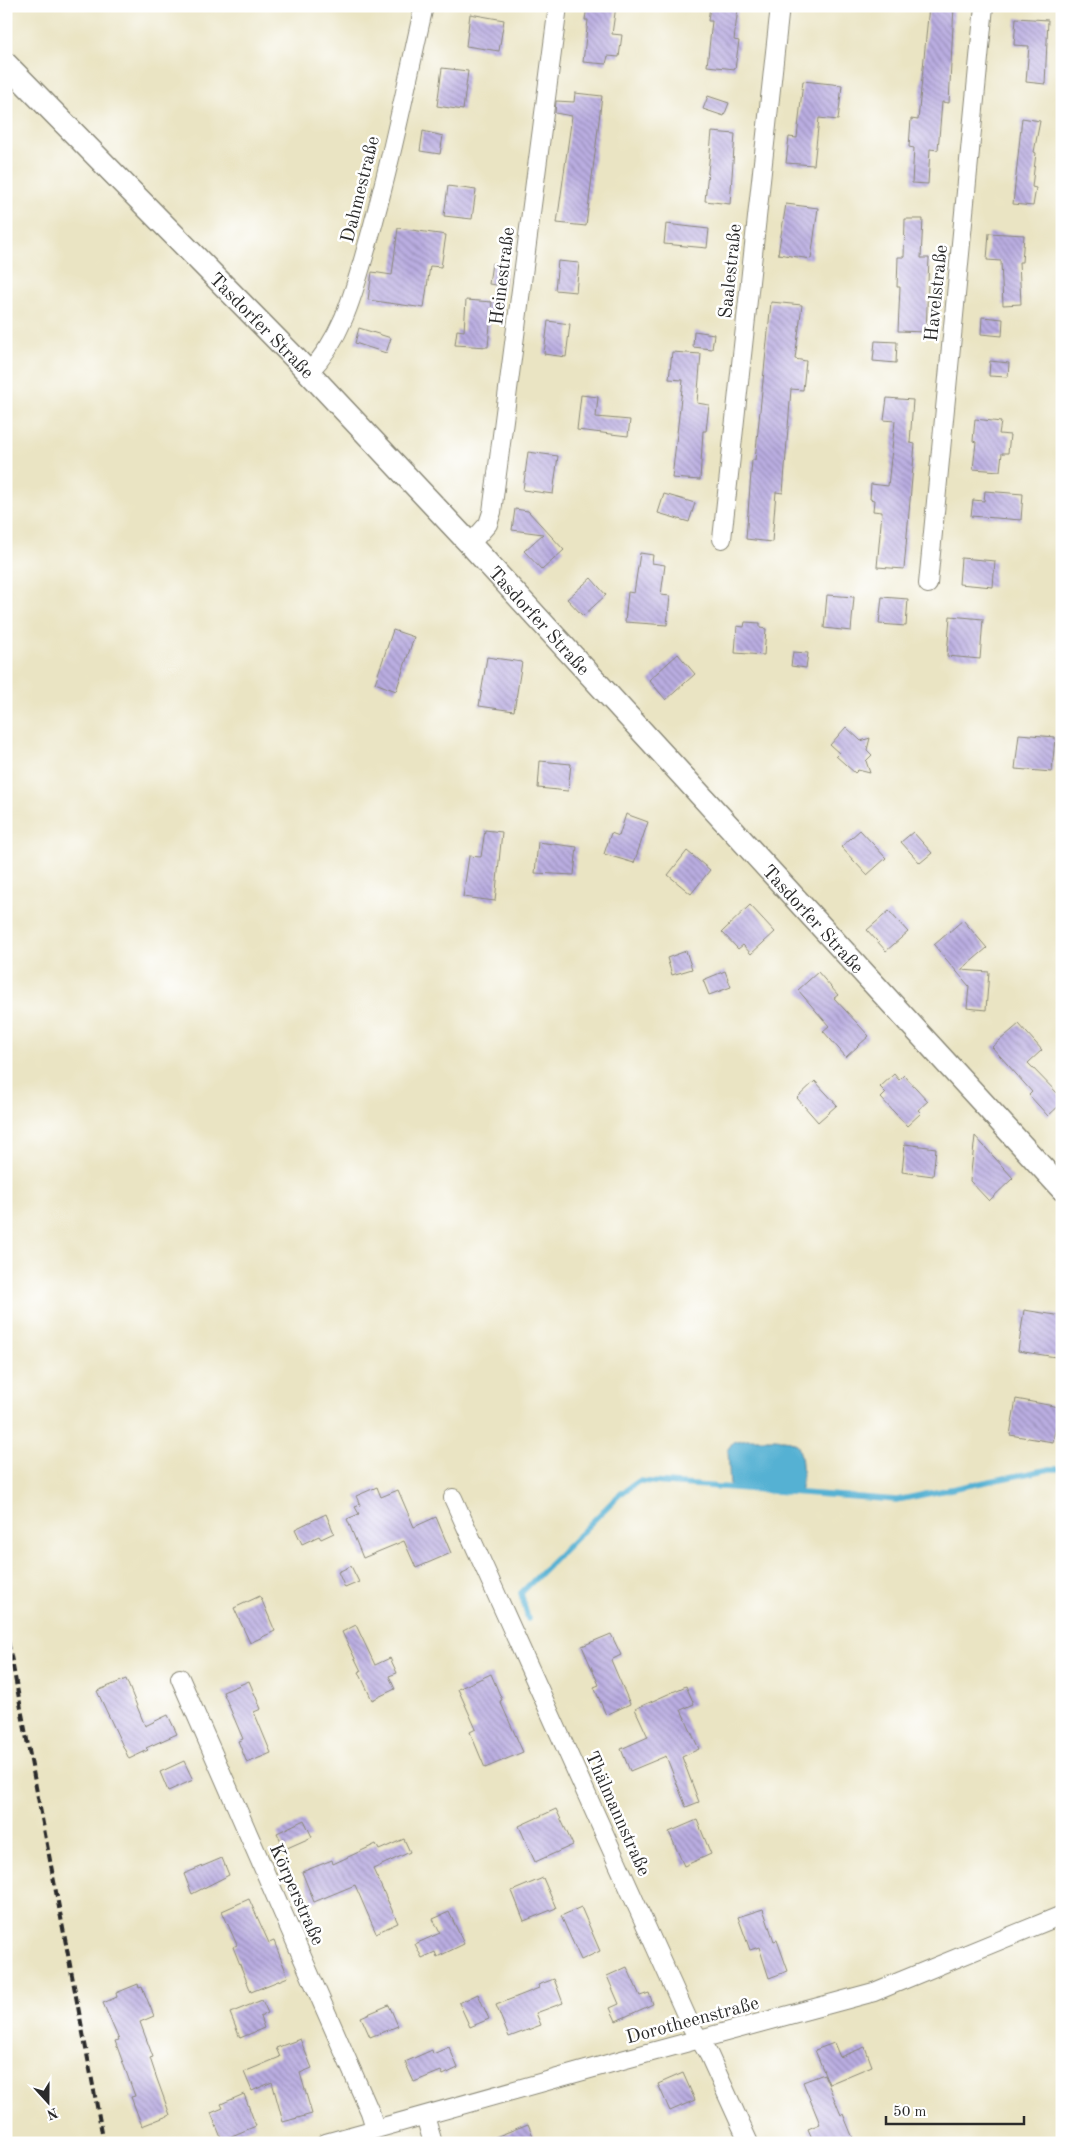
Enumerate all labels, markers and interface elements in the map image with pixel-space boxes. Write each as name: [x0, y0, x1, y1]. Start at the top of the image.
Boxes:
street label: Dahmestraße: [339, 134, 384, 245]
street label: Saalestraße: [717, 223, 746, 320]
street label: Heinestraße: [488, 226, 519, 326]
street label: Havelstraße: [923, 244, 952, 343]
street label: Tasdorfer Straße: [205, 270, 316, 383]
street label: Tasdorfer Straße: [484, 564, 592, 680]
street label: Tasdorfer Straße: [758, 862, 866, 978]
street label: Thälmannstraße: [581, 1749, 653, 1879]
street label: Körperstraße: [265, 1841, 327, 1949]
street label: Dorotheenstraße: [624, 1995, 761, 2048]
north arrow: [22, 2076, 72, 2126]
scale bar: [886, 2094, 1023, 2126]
text: N: [45, 2105, 60, 2122]
text: 50 m: [893, 2105, 927, 2120]

